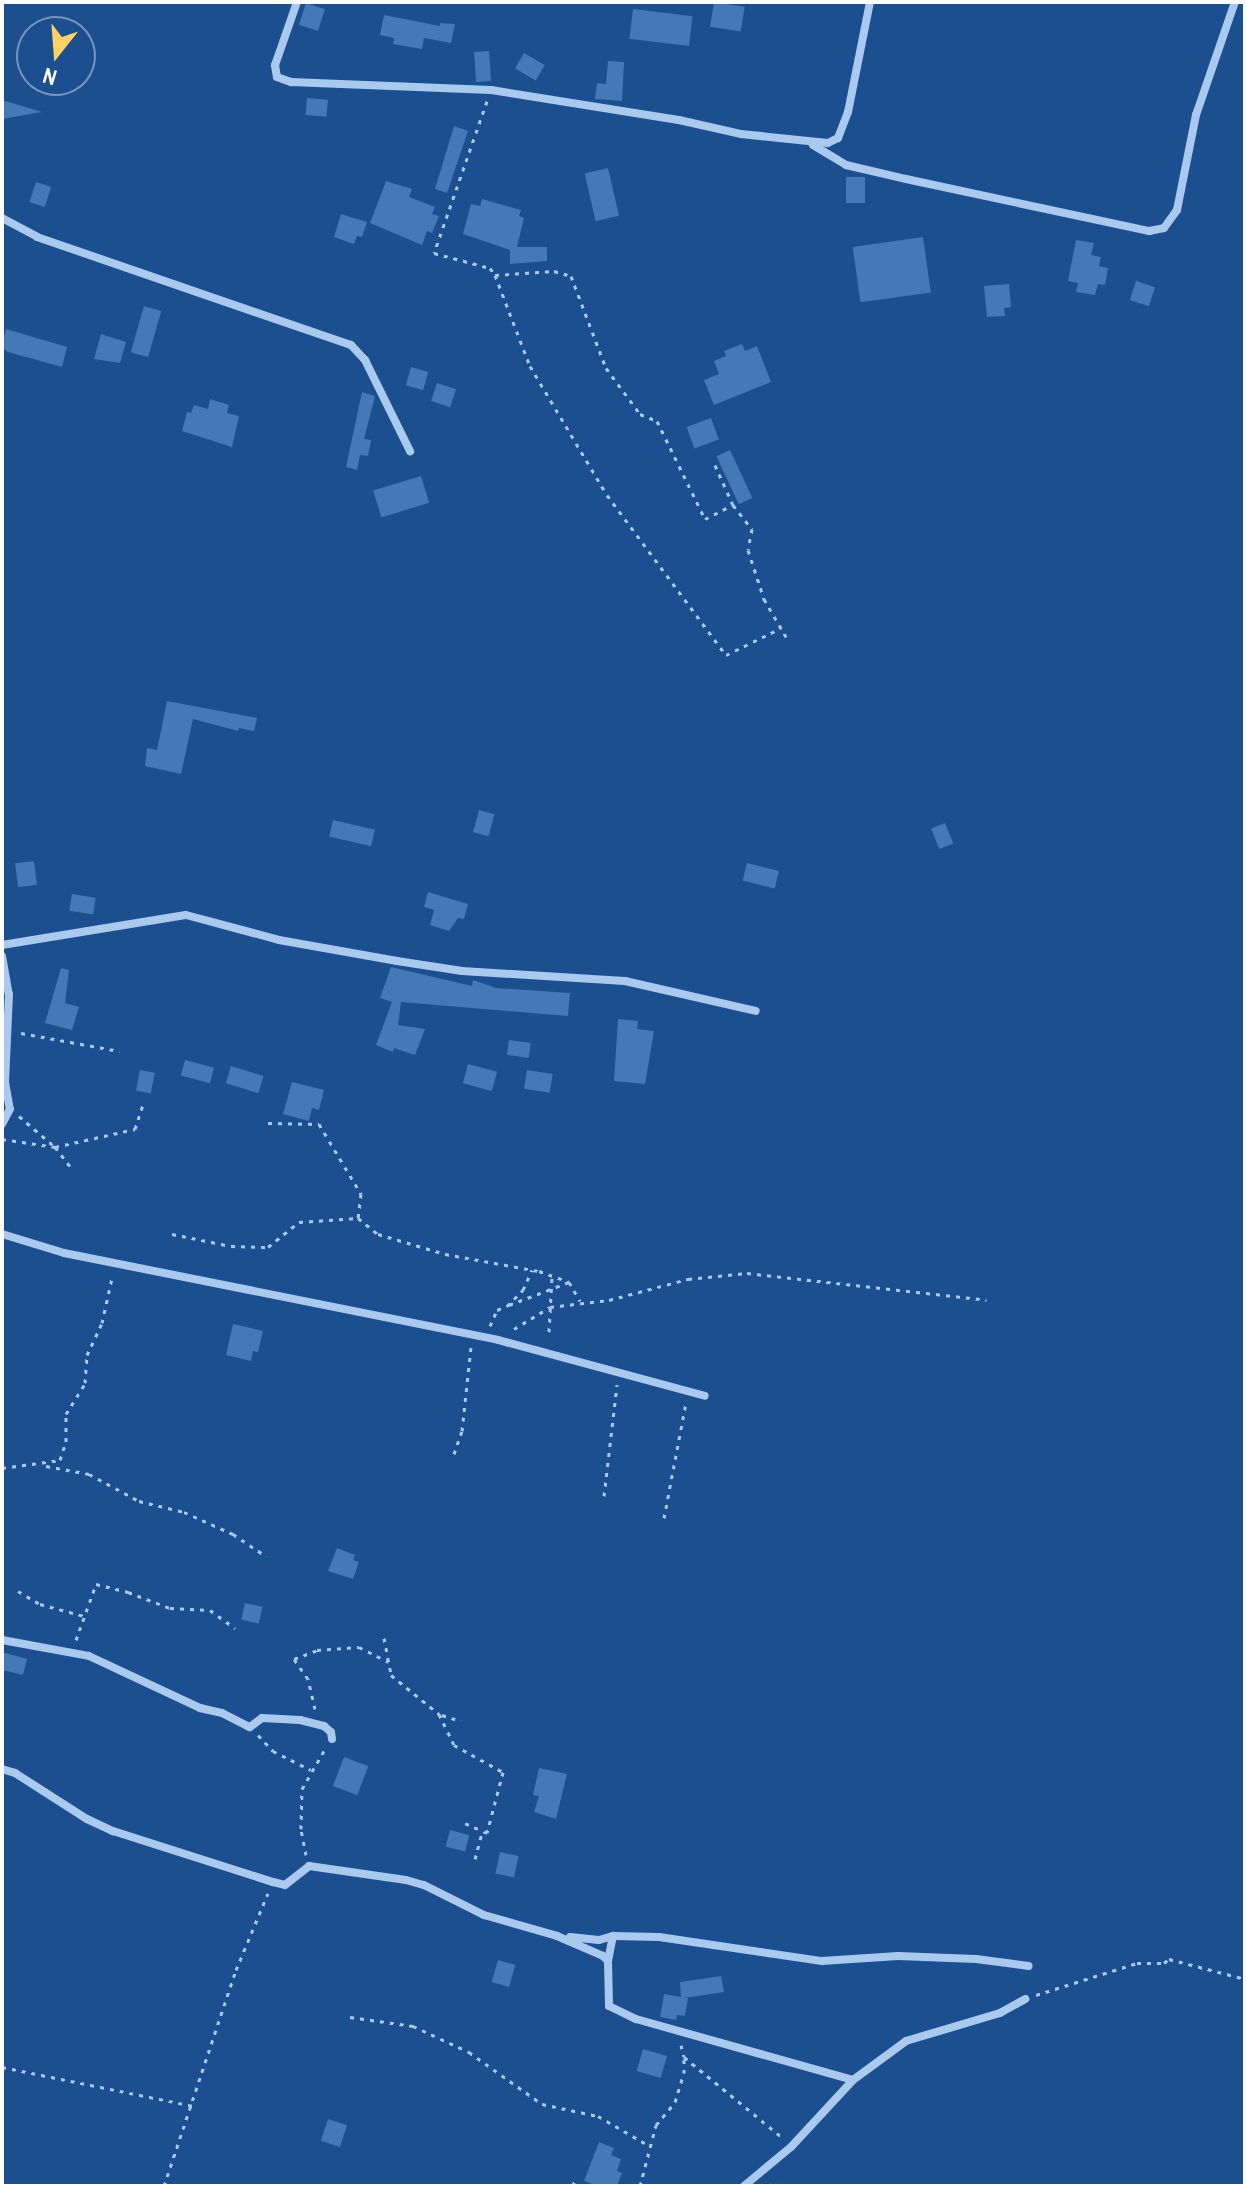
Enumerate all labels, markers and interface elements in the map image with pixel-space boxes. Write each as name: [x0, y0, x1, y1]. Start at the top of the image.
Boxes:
north arrow: [16, 16, 96, 96]
text: N: [39, 61, 60, 93]

